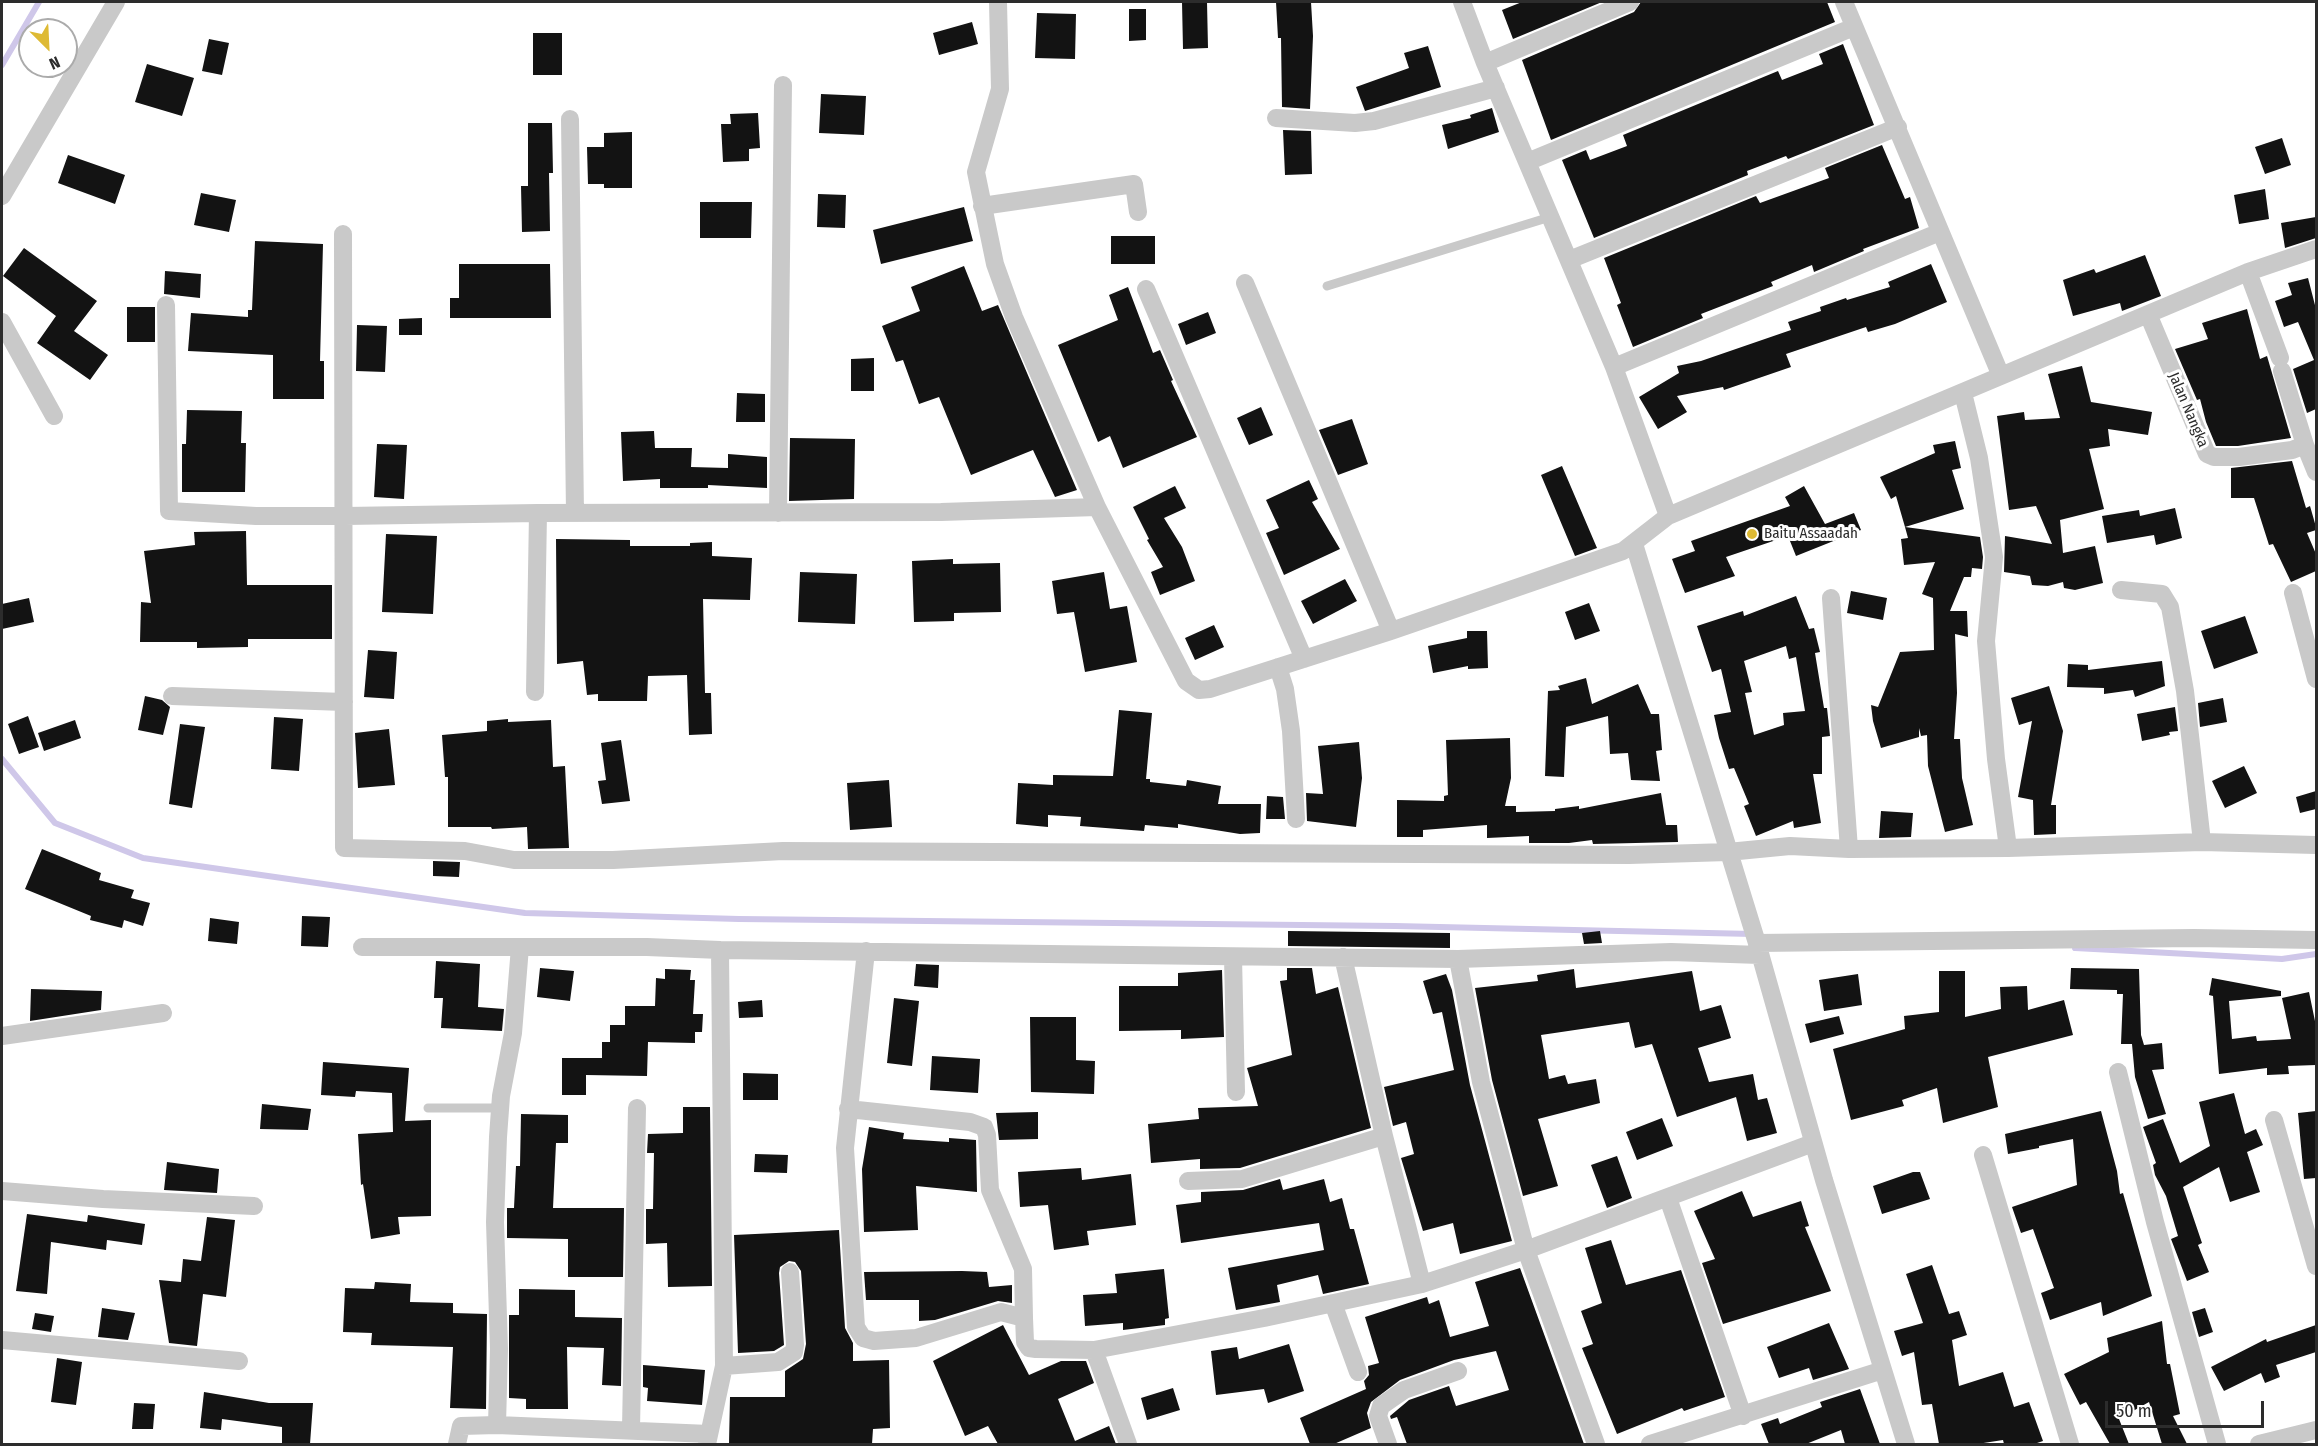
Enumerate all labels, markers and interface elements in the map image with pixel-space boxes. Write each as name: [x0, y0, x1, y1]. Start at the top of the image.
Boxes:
north arrow: [18, 18, 78, 78]
text: N: [46, 52, 63, 74]
street label: Jalan Nangka: [2164, 370, 2212, 450]
place label: Baitu Assaadah: [1764, 525, 1858, 543]
marker: Baitu Assaadah: [1745, 527, 1759, 541]
scale bar: [2108, 1389, 2267, 1427]
text: 50 m: [2116, 1400, 2152, 1422]

